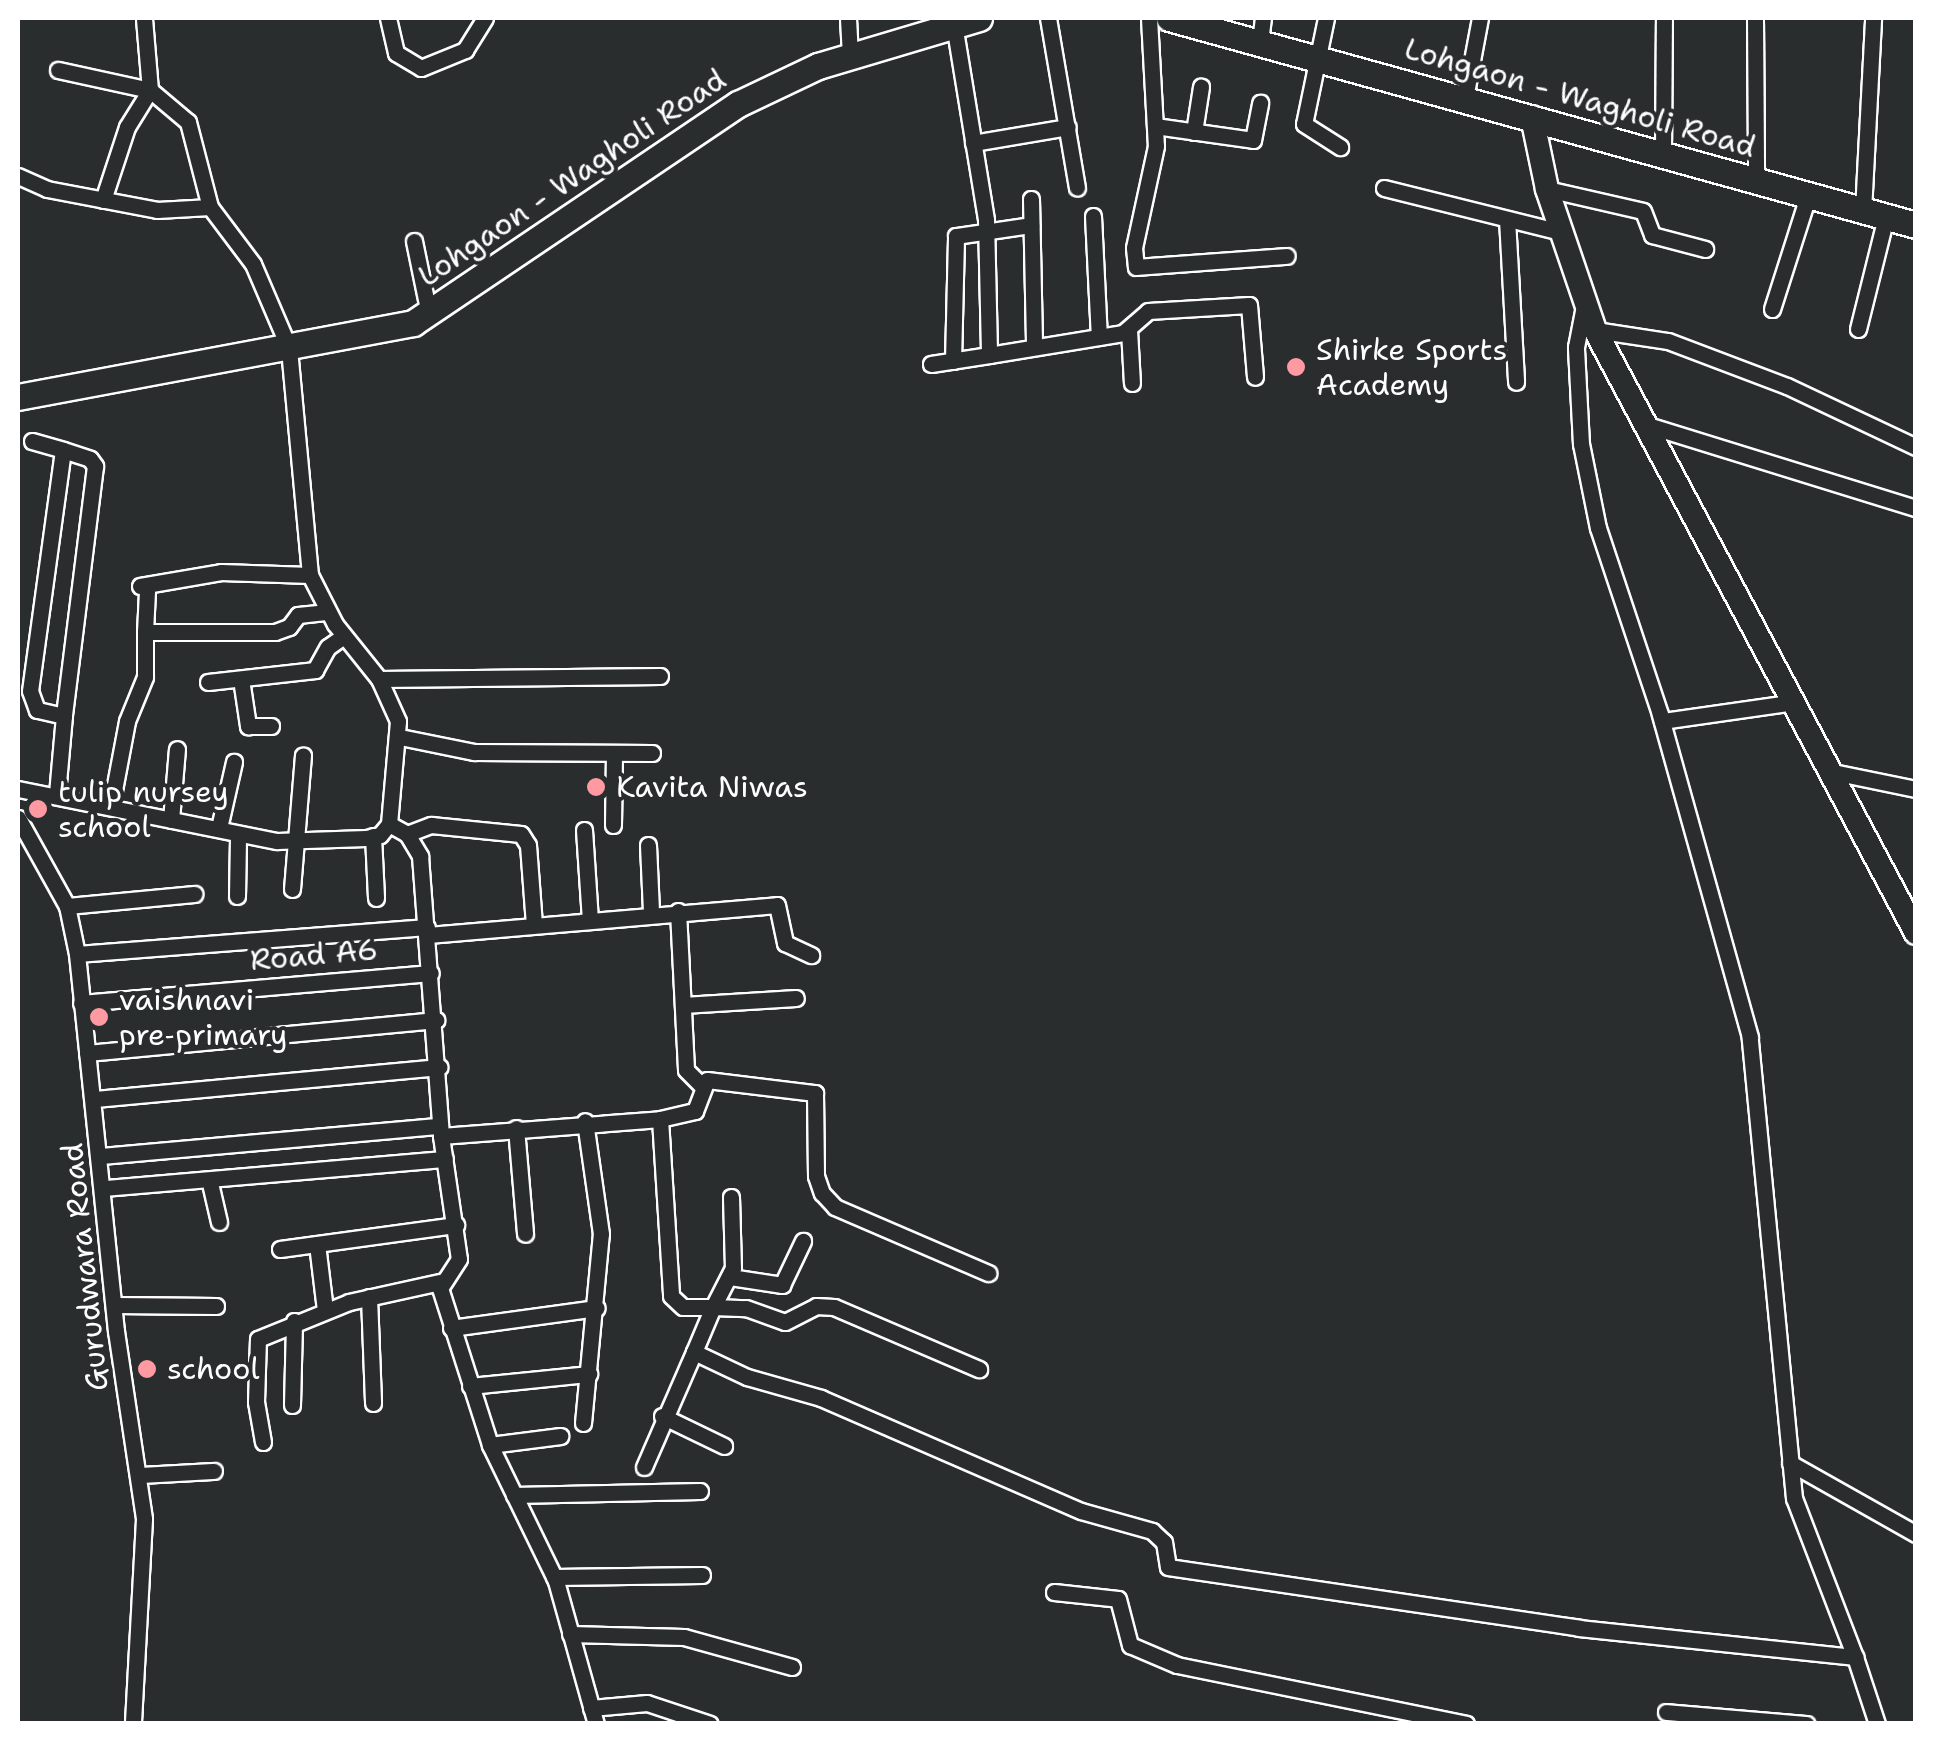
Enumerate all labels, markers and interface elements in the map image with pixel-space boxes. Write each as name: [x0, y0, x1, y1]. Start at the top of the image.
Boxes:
street label: Lohgaon - Wagholi Road: [1400, 31, 1760, 165]
street label: Lohgaon - Wagholi Road: [411, 61, 733, 295]
place label: Shirke Sports Academy: [1316, 332, 1507, 402]
marker: Shirke Sports Academy: [1285, 356, 1307, 378]
place label: Kavita Niwas: [616, 769, 808, 805]
place label: tulip nursey school: [58, 774, 229, 844]
marker: Kavita Niwas: [585, 776, 607, 798]
marker: tulip nursey school: [27, 798, 49, 820]
street label: Road A6: [249, 931, 379, 979]
place label: vaishnavi pre primary: [119, 982, 288, 1052]
marker: vaishnavi pre primary: [88, 1006, 110, 1028]
street label: Gurudwara Road: [54, 1141, 116, 1393]
place label: school: [167, 1351, 260, 1387]
marker: school: [136, 1358, 158, 1380]

